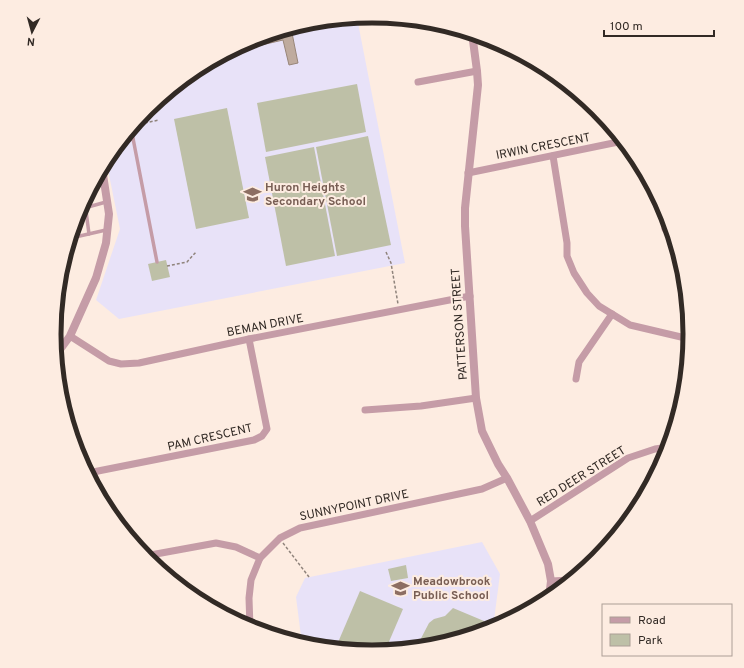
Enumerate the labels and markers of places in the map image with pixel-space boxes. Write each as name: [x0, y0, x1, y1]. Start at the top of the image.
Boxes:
place label: Huron Heights Secondary School: [265, 180, 366, 210]
school or university icon: Huron Heights Secondary School: [242, 184, 262, 204]
place label: Meadowbrook Public School: [413, 574, 491, 604]
school or university icon: Meadowbrook Public School: [390, 578, 410, 598]

